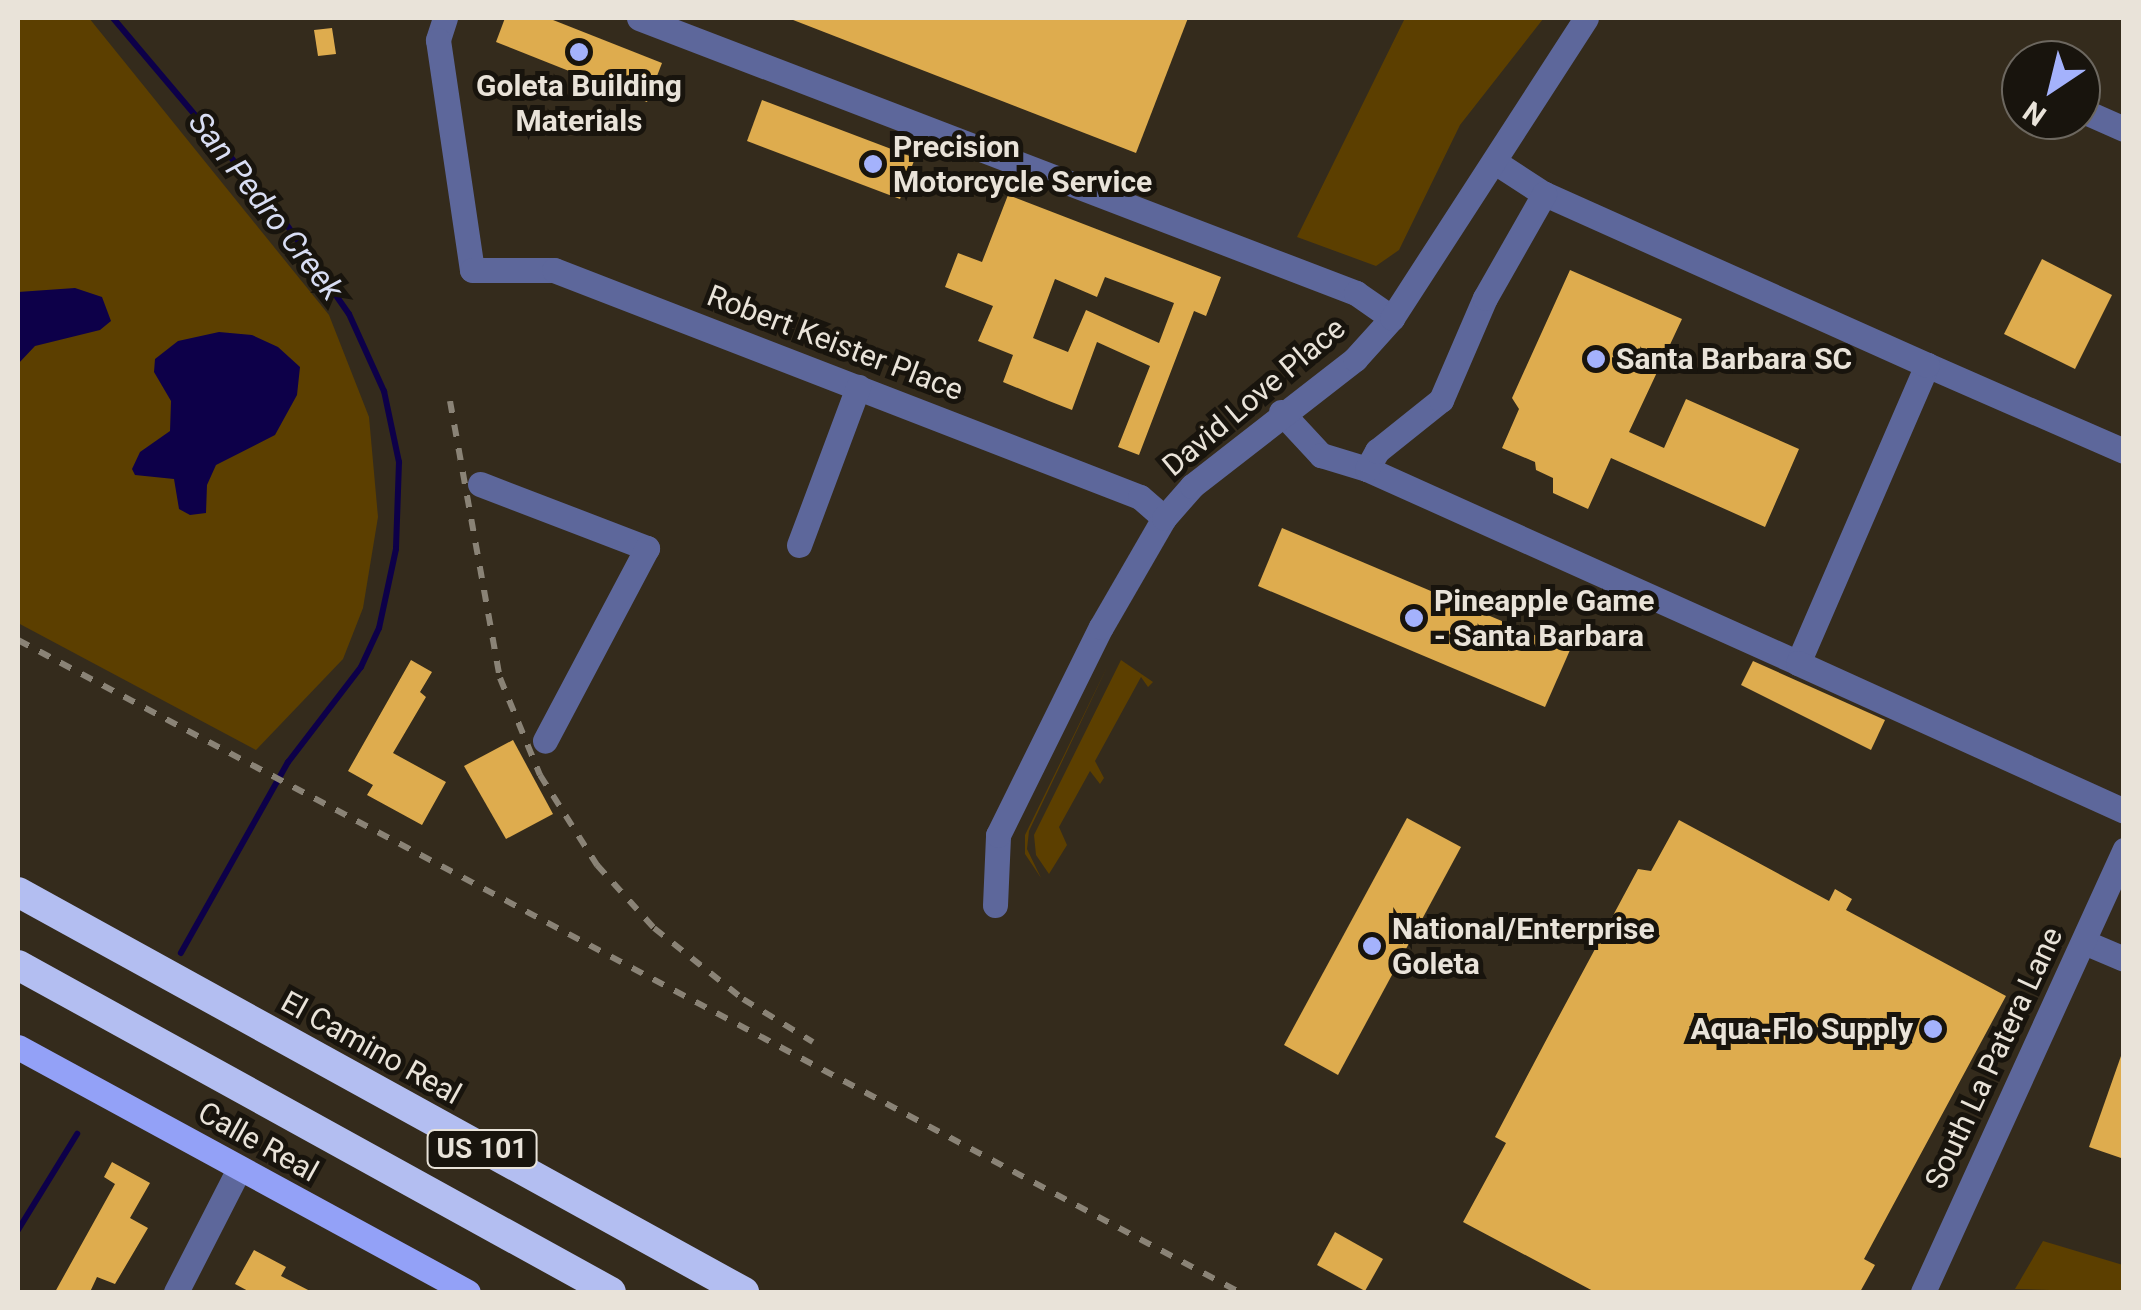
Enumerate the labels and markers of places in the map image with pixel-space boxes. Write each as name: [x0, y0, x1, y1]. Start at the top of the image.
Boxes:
marker: Goleta Building Materials: [568, 41, 590, 63]
place label: Goleta Building Materials: [476, 68, 682, 138]
place label: Precision Motorcycle Service: [893, 129, 1152, 200]
marker: Precision Motorcycle Service: [862, 153, 884, 175]
place label: Santa Barbara SC: [1616, 341, 1852, 377]
marker: Santa Barbara SC: [1585, 348, 1607, 370]
place label: Pineapple Game - Santa Barbara: [1434, 583, 1654, 654]
marker: Pineapple Game - Santa Barbara: [1403, 607, 1425, 629]
place label: National/Enterprise Goleta: [1392, 911, 1655, 982]
marker: National/Enterprise Goleta: [1361, 935, 1383, 957]
place label: Aqua-Flo Supply: [1690, 1011, 1913, 1047]
marker: Aqua-Flo Supply: [1922, 1018, 1944, 1040]

